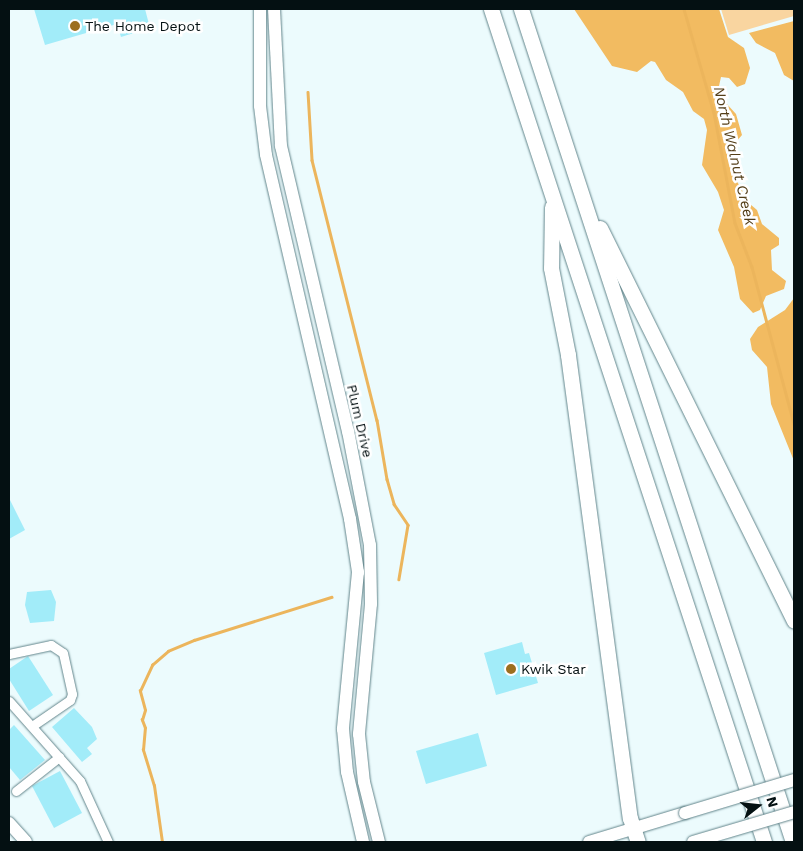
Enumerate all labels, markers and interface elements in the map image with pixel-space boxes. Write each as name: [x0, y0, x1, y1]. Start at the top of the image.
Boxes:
place label: The Home Depot: [85, 18, 201, 34]
marker: The Home Depot: [69, 20, 81, 32]
water label: North Walnut Creek: [709, 85, 759, 227]
street label: Plum Drive: [343, 383, 377, 459]
place label: Kwik Star: [521, 661, 586, 677]
marker: Kwik Star: [505, 663, 517, 675]
north arrow: [733, 781, 783, 831]
text: N: [763, 795, 782, 809]

